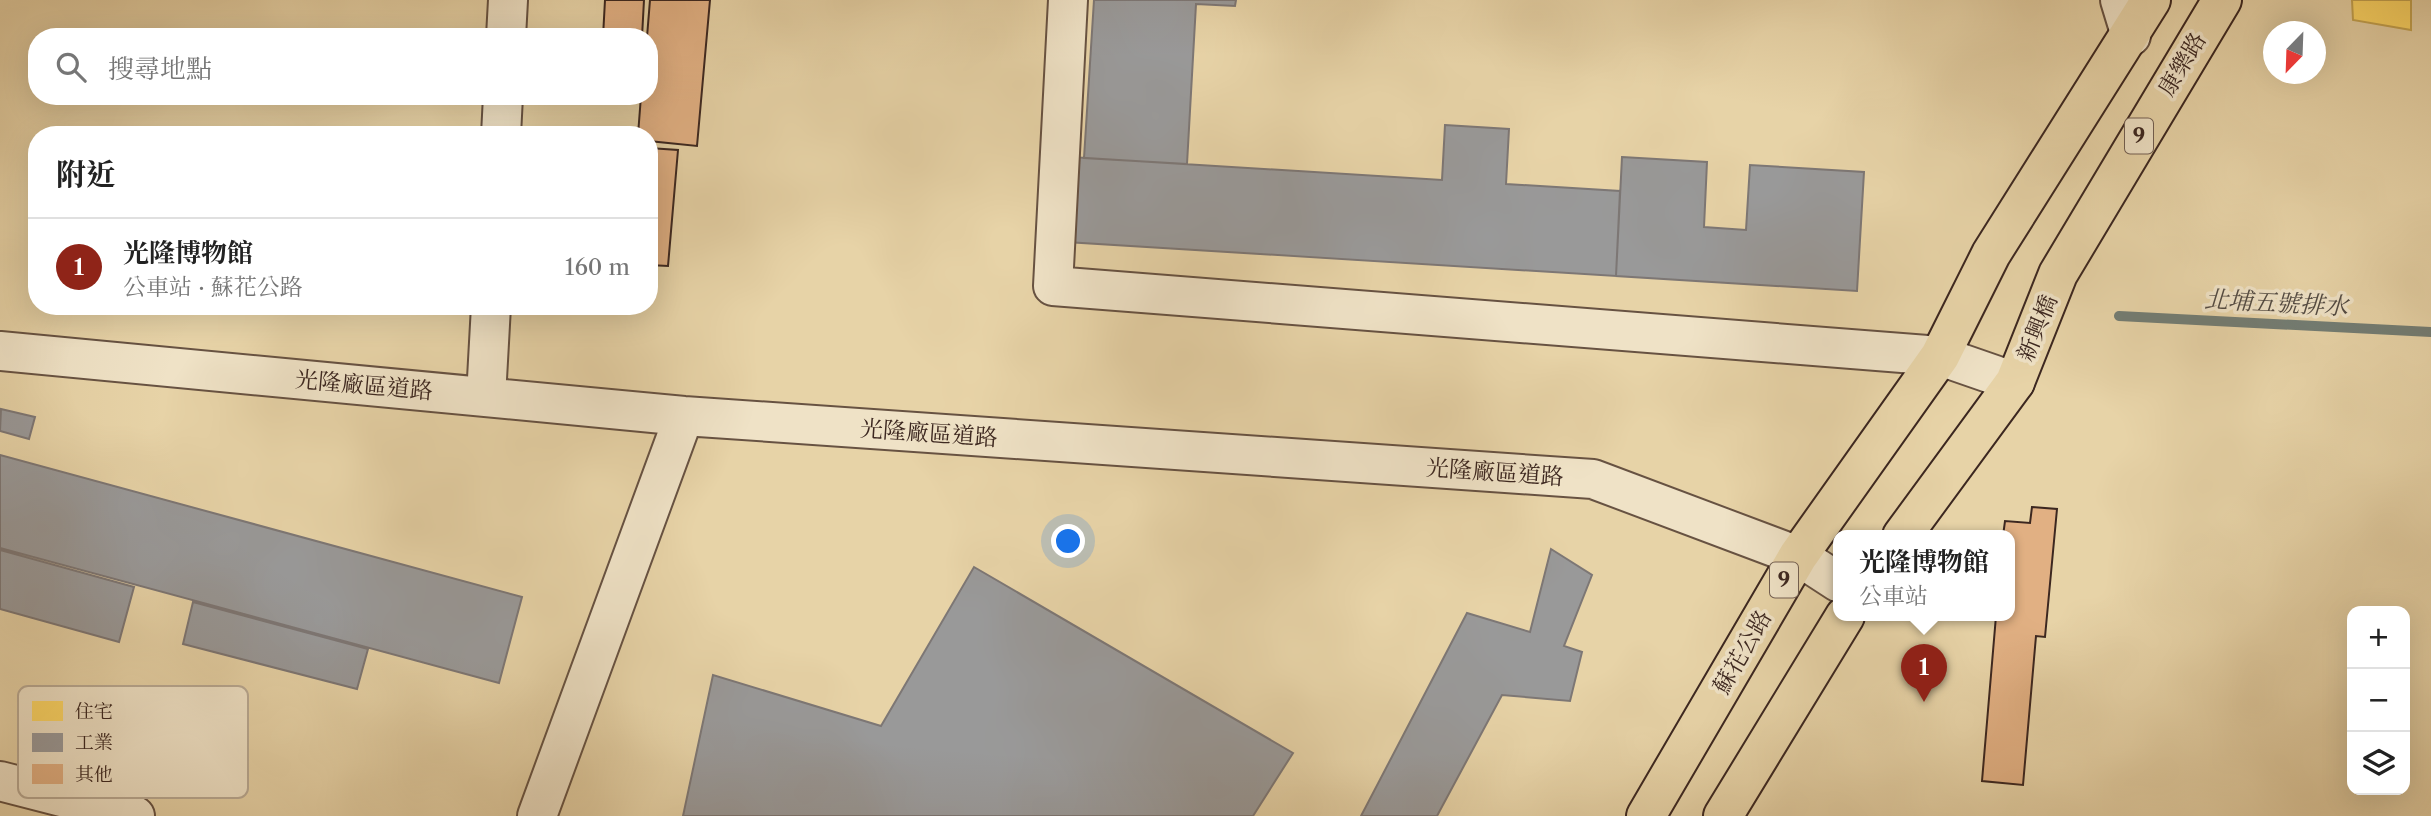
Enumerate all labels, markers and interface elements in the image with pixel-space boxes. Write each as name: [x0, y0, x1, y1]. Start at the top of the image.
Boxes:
north arrow: [2263, 21, 2326, 84]
street label: 康樂路: [2152, 27, 2212, 101]
search box: [28, 28, 658, 105]
icon: search: [52, 48, 90, 86]
text: 搜尋地點: [108, 53, 212, 85]
road number: 9: [2125, 118, 2153, 154]
text: 附近: [56, 156, 116, 193]
text: 光隆博物館: [123, 237, 253, 269]
text: 1: [74, 253, 84, 281]
text: 160 m: [565, 253, 630, 281]
text: 公車站 · 蘇花公路: [123, 273, 303, 301]
water label: 北埔五號排水: [2203, 284, 2351, 321]
street label: 新興橋: [2011, 291, 2063, 365]
street label: 光隆廠區道路: [294, 365, 434, 405]
street label: 光隆廠區道路: [859, 414, 999, 452]
street label: 光隆廠區道路: [1425, 453, 1565, 491]
your location: [1051, 524, 1085, 558]
popup: [1833, 530, 2015, 621]
text: 光隆博物館: [1859, 546, 1989, 578]
road number: 9: [1770, 562, 1798, 598]
text: 公車站: [1859, 582, 1928, 610]
street label: 蘇花公路: [1707, 605, 1777, 699]
map controls: [2347, 606, 2410, 795]
button: +: [2347, 606, 2410, 669]
pin: 1: [1901, 644, 1947, 702]
button: −: [2347, 669, 2410, 732]
legend: [18, 686, 248, 798]
text: 住宅: [75, 700, 113, 723]
text: 工業: [75, 731, 113, 754]
button: layers: [2347, 732, 2410, 795]
text: 其他: [75, 763, 113, 786]

